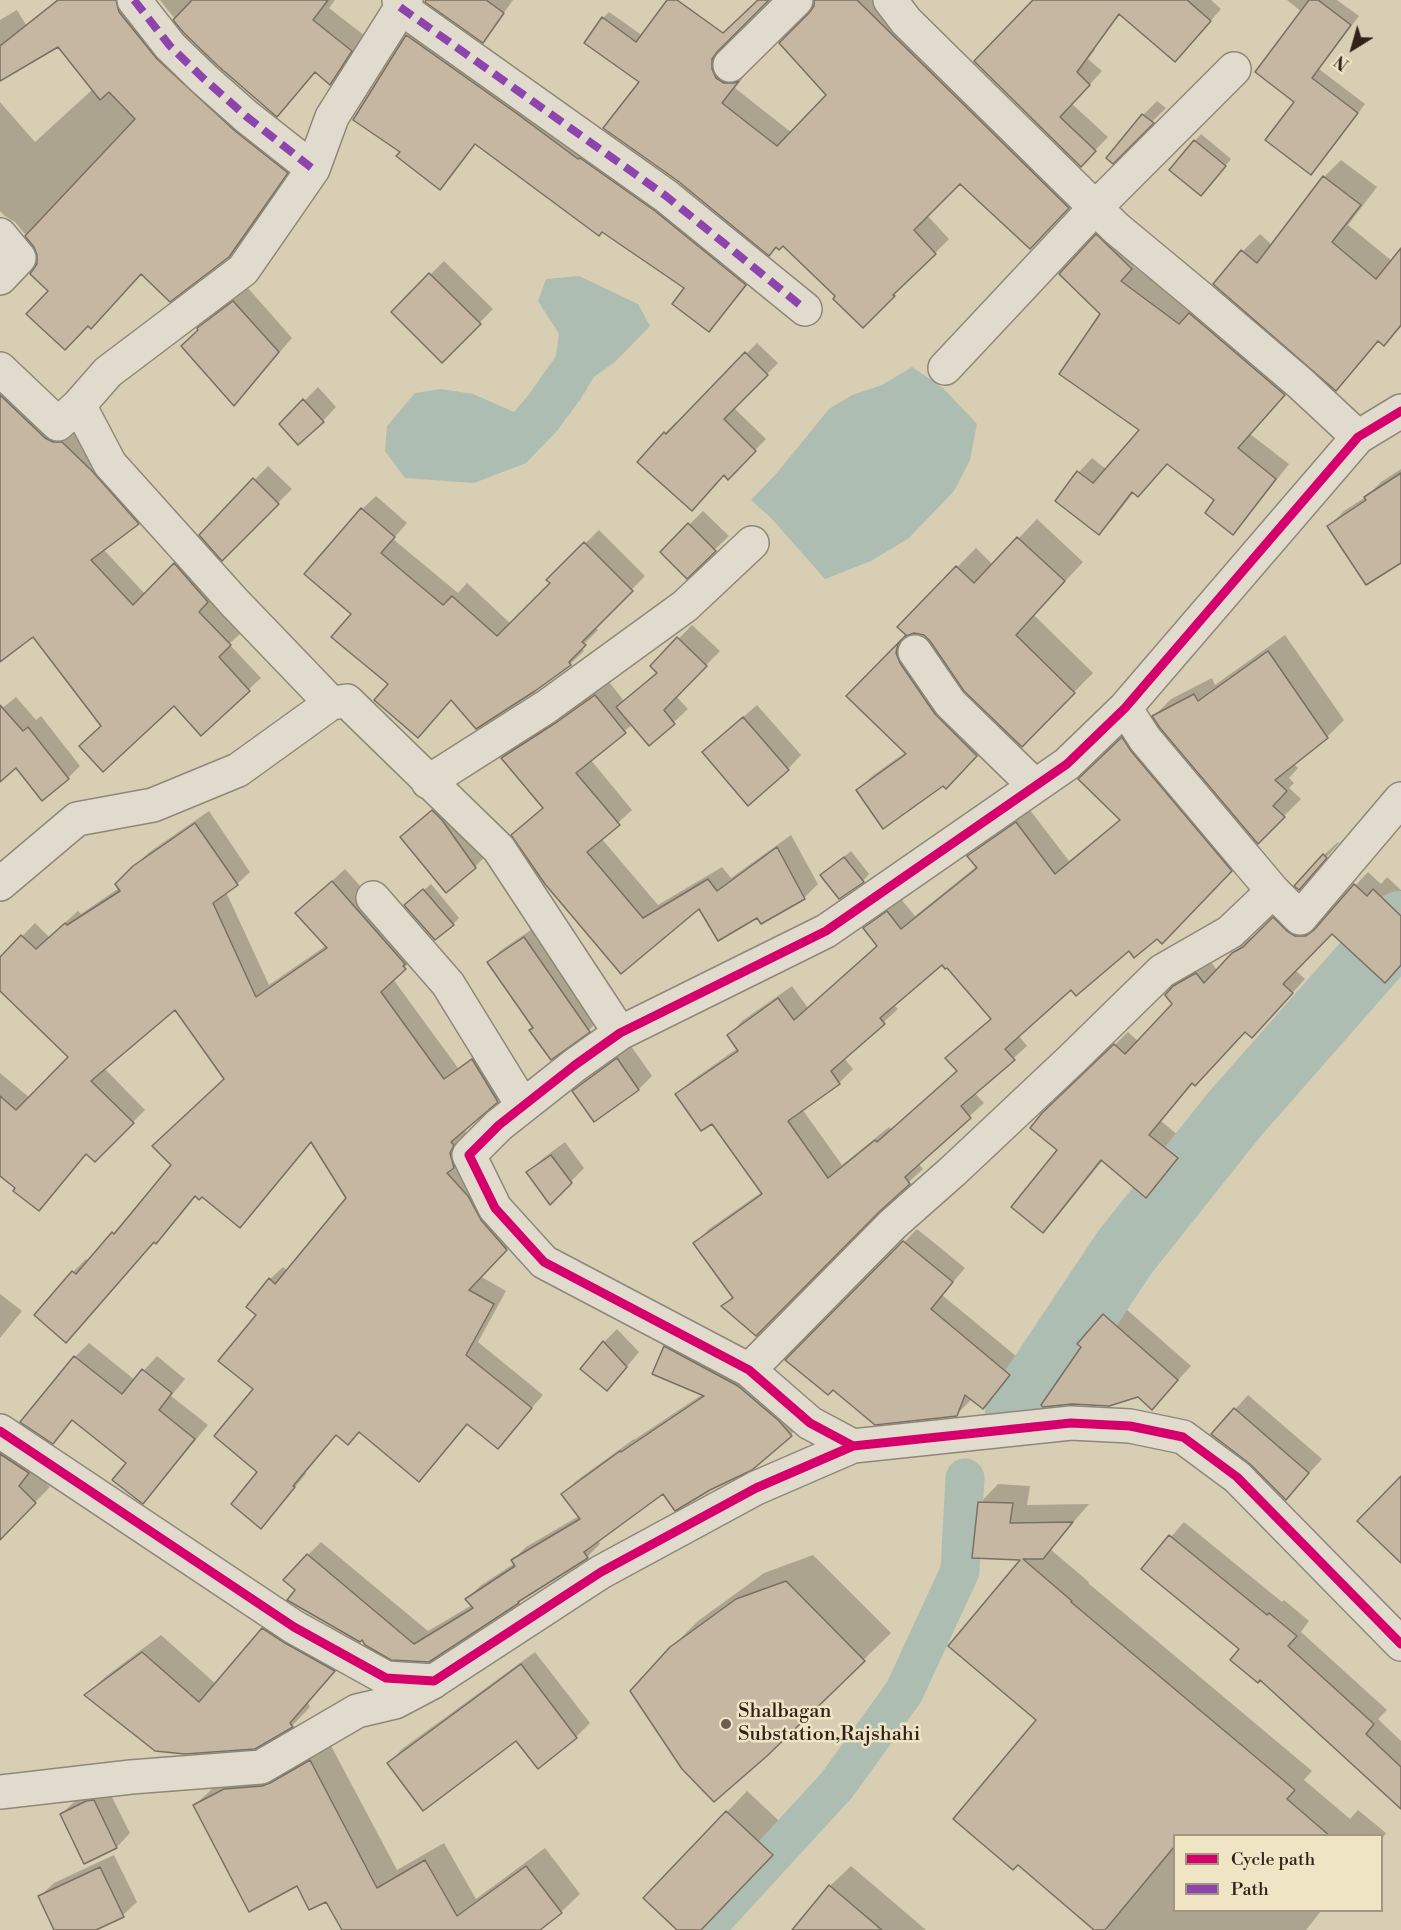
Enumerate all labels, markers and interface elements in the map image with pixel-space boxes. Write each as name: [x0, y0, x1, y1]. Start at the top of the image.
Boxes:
north arrow: [1323, 18, 1383, 78]
text: N: [1331, 51, 1353, 74]
place label: Shalbagan Substation,Rajshahi: [738, 1700, 920, 1747]
marker: Shalbagan Substation,Rajshahi: [719, 1717, 733, 1731]
legend: [1173, 1834, 1383, 1912]
text: Cycle path: [1231, 1848, 1315, 1871]
text: Path: [1231, 1878, 1269, 1901]

